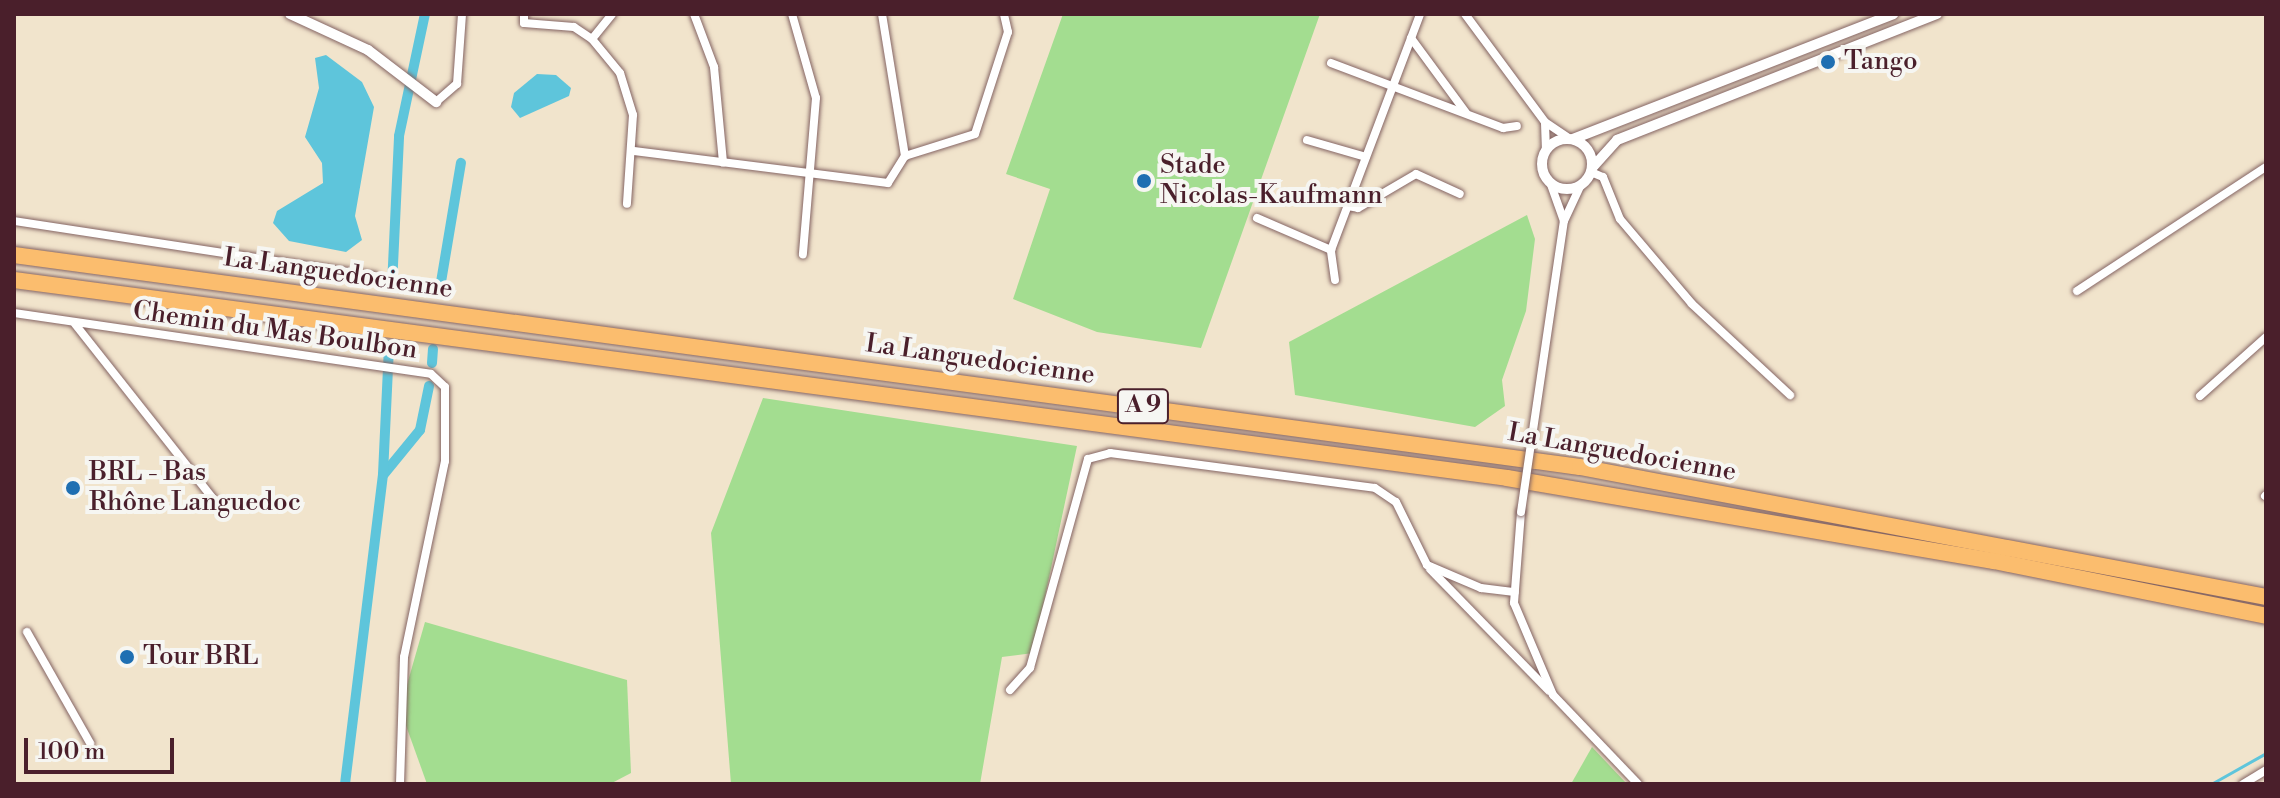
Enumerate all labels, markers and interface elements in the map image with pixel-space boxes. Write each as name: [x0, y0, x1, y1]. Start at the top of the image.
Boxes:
place label: Tango: [1844, 46, 1918, 78]
marker: Tango: [1819, 53, 1837, 71]
place label: Stade Nicolas-Kaufmann: [1160, 150, 1382, 212]
marker: Stade Nicolas-Kaufmann: [1135, 172, 1153, 190]
street label: La Languedocienne: [221, 242, 455, 306]
street label: Chemin du Mas Boulbon: [131, 296, 419, 366]
street label: La Languedocienne: [863, 328, 1097, 392]
road number: A 9: [1115, 386, 1171, 426]
street label: La Languedocienne: [1505, 418, 1739, 488]
place label: BRL - Bas Rhône Languedoc: [89, 457, 301, 518]
marker: BRL - Bas Rhône Languedoc: [64, 479, 82, 497]
place label: Tour BRL: [143, 641, 258, 673]
marker: Tour BRL: [118, 648, 136, 666]
scale bar: [28, 722, 178, 772]
text: 100 m: [38, 737, 105, 767]

